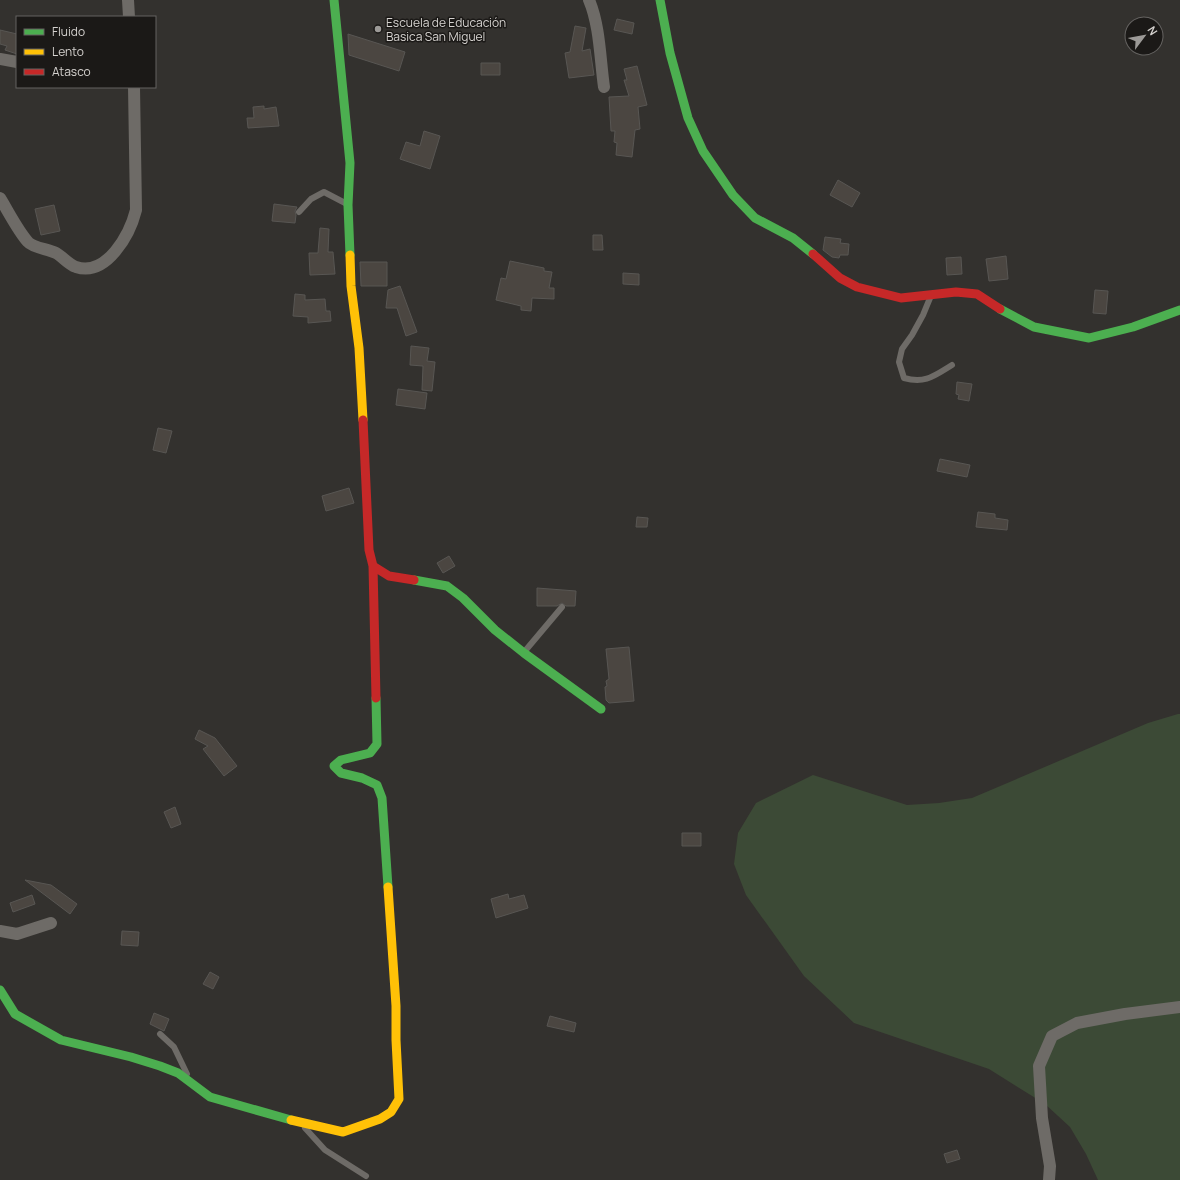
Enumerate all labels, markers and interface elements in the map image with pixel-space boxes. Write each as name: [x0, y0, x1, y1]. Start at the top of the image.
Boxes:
place label: Escuela de Educación Basica San Miguel: [386, 14, 506, 45]
legend: [16, 16, 156, 88]
north arrow: [1124, 16, 1164, 56]
text: Fluido: [52, 23, 85, 40]
text: N: [1144, 23, 1161, 38]
marker: Escuela de Educación Basica San Miguel: [373, 24, 383, 34]
text: Lento: [52, 43, 84, 60]
text: Atasco: [52, 63, 91, 80]

